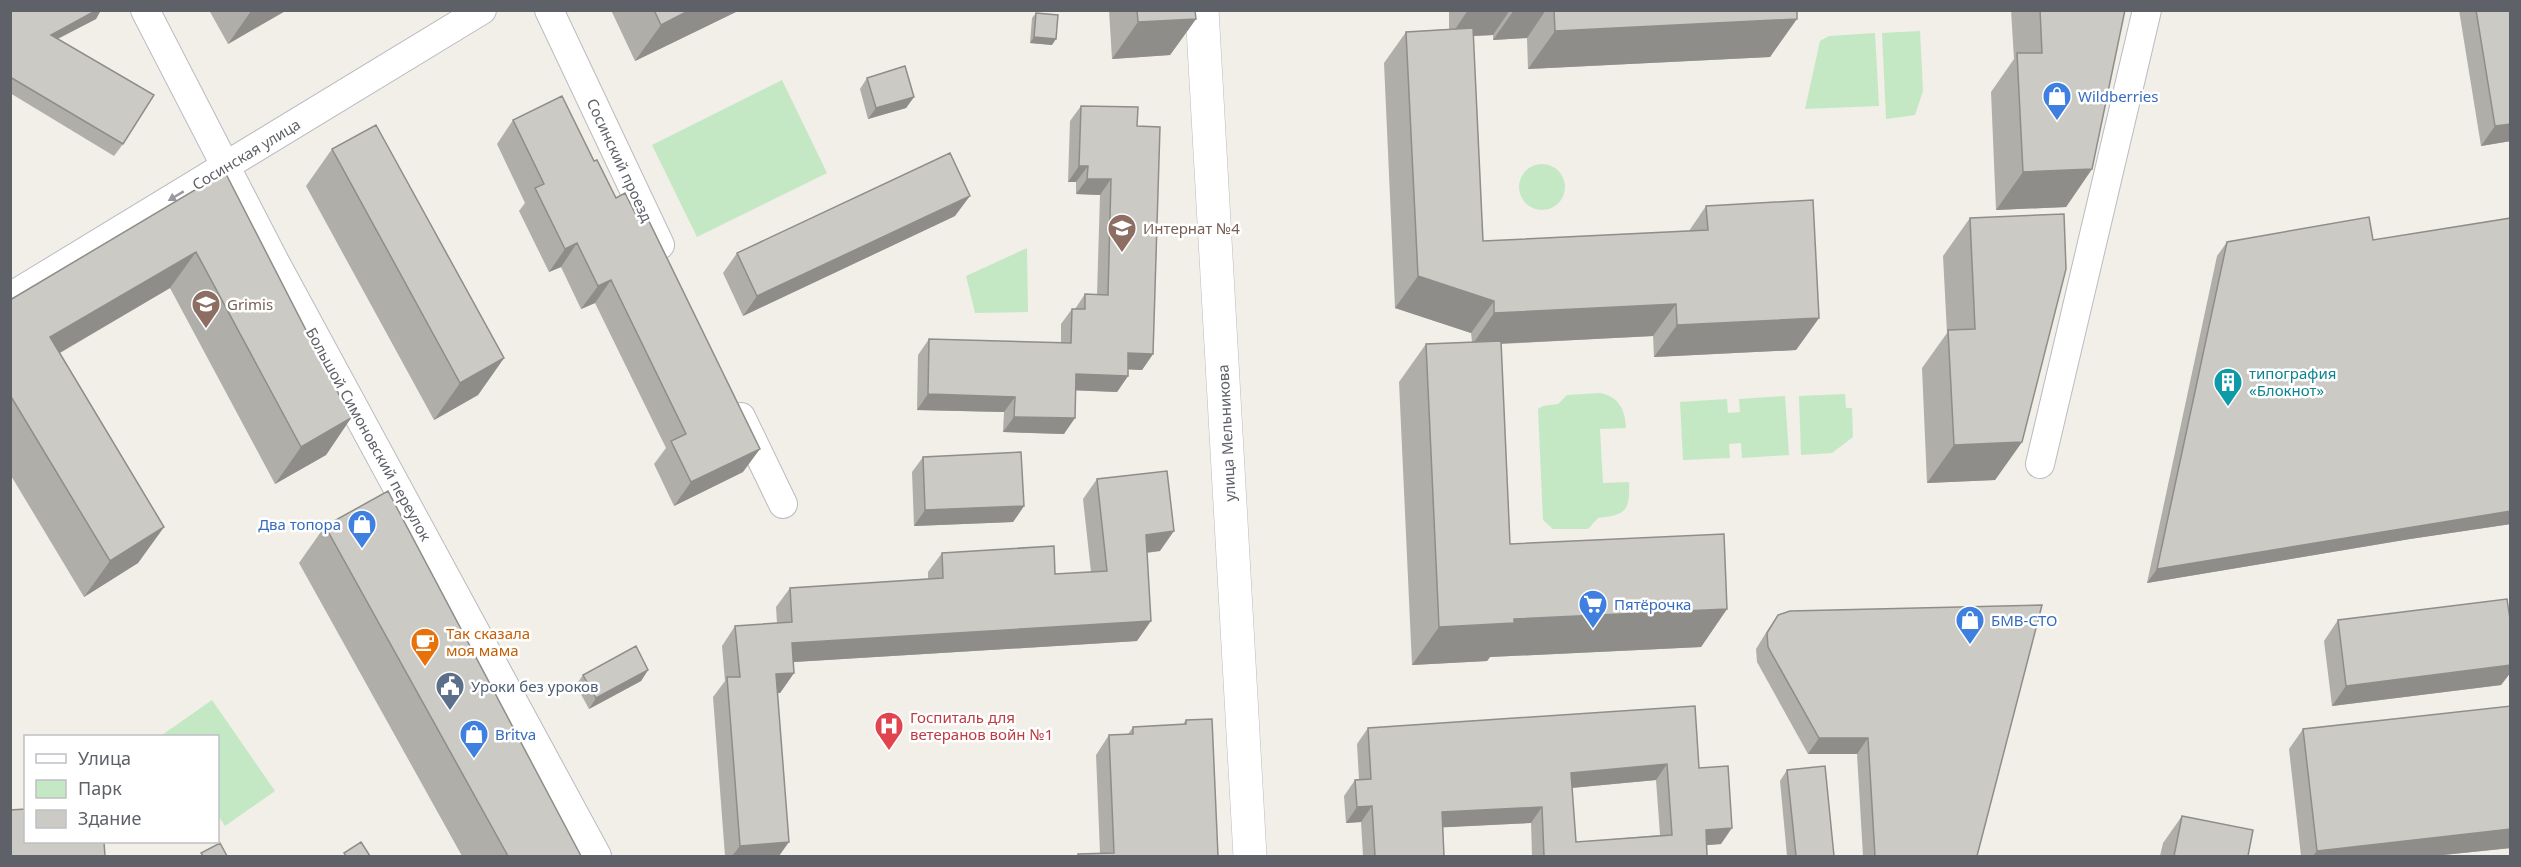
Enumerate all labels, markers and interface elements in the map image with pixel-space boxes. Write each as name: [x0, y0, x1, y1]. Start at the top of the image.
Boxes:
shop icon: Wildberries: [2041, 80, 2073, 122]
place label: Wildberries: [2078, 86, 2159, 106]
street label: Сосинский проезд: [583, 95, 657, 225]
street label: Сосинская улица: [188, 114, 304, 194]
one-way arrow: [167, 191, 184, 202]
school or university icon: Интернат №4: [1106, 212, 1138, 254]
place label: Интернат №4: [1143, 218, 1240, 238]
school or university icon: Grimis: [190, 288, 222, 330]
place label: Grimis: [227, 294, 273, 314]
street label: Большой Симоновский переулок: [302, 324, 436, 544]
place label: типография «Блокнот»: [2249, 363, 2336, 400]
street label: улица Мельникова: [1212, 364, 1240, 502]
building icon: типография «Блокнот»: [2212, 366, 2244, 408]
shop icon: Два топора: [346, 508, 378, 550]
place label: Два топора: [258, 514, 341, 534]
supermarket icon: Пятёрочка: [1577, 588, 1609, 630]
place label: Пятёрочка: [1614, 594, 1691, 614]
shop icon: БМВ-СТО: [1954, 604, 1986, 646]
place label: БМВ-СТО: [1991, 610, 2057, 630]
place label: Так сказала моя мама: [446, 623, 530, 660]
cafe icon: Так сказала моя мама: [409, 626, 441, 668]
public building icon: Уроки без уроков: [434, 670, 466, 712]
place label: Уроки без уроков: [471, 676, 598, 696]
place label: Госпиталь для ветеранов войн №1: [910, 707, 1053, 744]
hospital icon: Госпиталь для ветеранов войн №1: [873, 710, 905, 752]
shop icon: Britva: [458, 718, 490, 760]
place label: Britva: [495, 724, 536, 744]
legend: [24, 735, 219, 843]
text: Улица: [78, 746, 131, 770]
text: Парк: [78, 776, 122, 800]
text: Здание: [78, 806, 142, 830]

